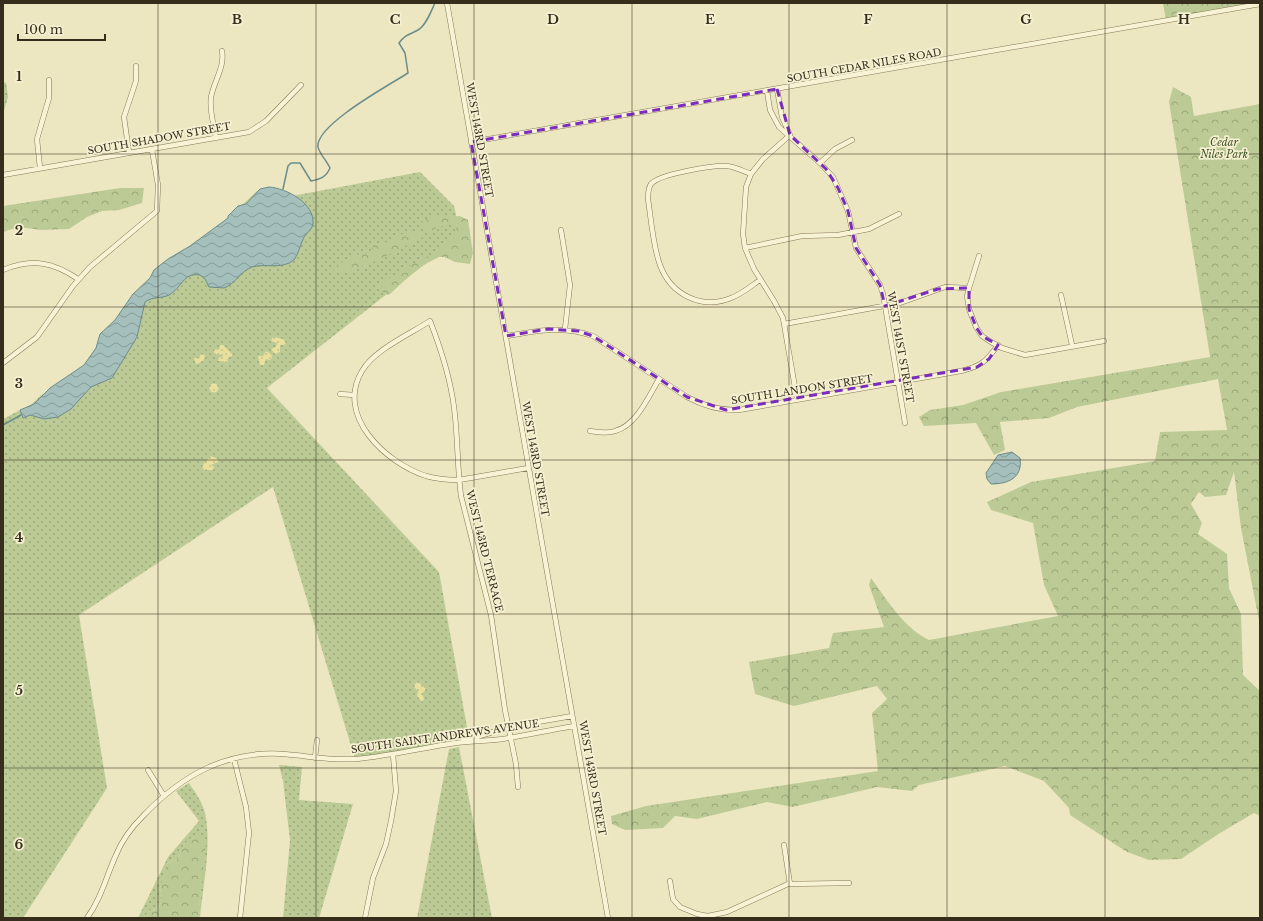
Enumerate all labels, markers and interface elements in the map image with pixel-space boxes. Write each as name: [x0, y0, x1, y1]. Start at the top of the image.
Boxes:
text: B: [232, 11, 242, 28]
text: C: [390, 11, 401, 28]
text: D: [547, 11, 559, 28]
text: E: [705, 11, 715, 28]
text: F: [864, 11, 873, 28]
text: G: [1020, 11, 1032, 28]
text: H: [1178, 11, 1190, 28]
scale bar: [18, 16, 105, 42]
text: 100 m: [24, 22, 63, 37]
street label: SOUTH CEDAR NILES ROAD: [786, 45, 943, 86]
text: 1: [16, 68, 22, 85]
street label: WEST 143RD STREET: [463, 80, 496, 199]
street label: SOUTH SHADOW STREET: [87, 119, 232, 157]
park label: Cedar Niles Park: [1199, 136, 1248, 161]
text: 2: [15, 222, 23, 239]
street label: WEST 141ST STREET: [884, 290, 917, 404]
street label: SOUTH LANDON STREET: [730, 372, 874, 407]
text: 3: [15, 375, 23, 392]
street label: WEST 143RD STREET: [519, 399, 552, 518]
street label: WEST 143RD TERRACE: [463, 488, 506, 614]
text: 4: [15, 529, 24, 546]
text: 5: [15, 682, 23, 699]
street label: SOUTH SAINT ANDREWS AVENUE: [350, 717, 540, 756]
street label: WEST 143RD STREET: [576, 718, 609, 837]
text: 6: [15, 836, 24, 853]

